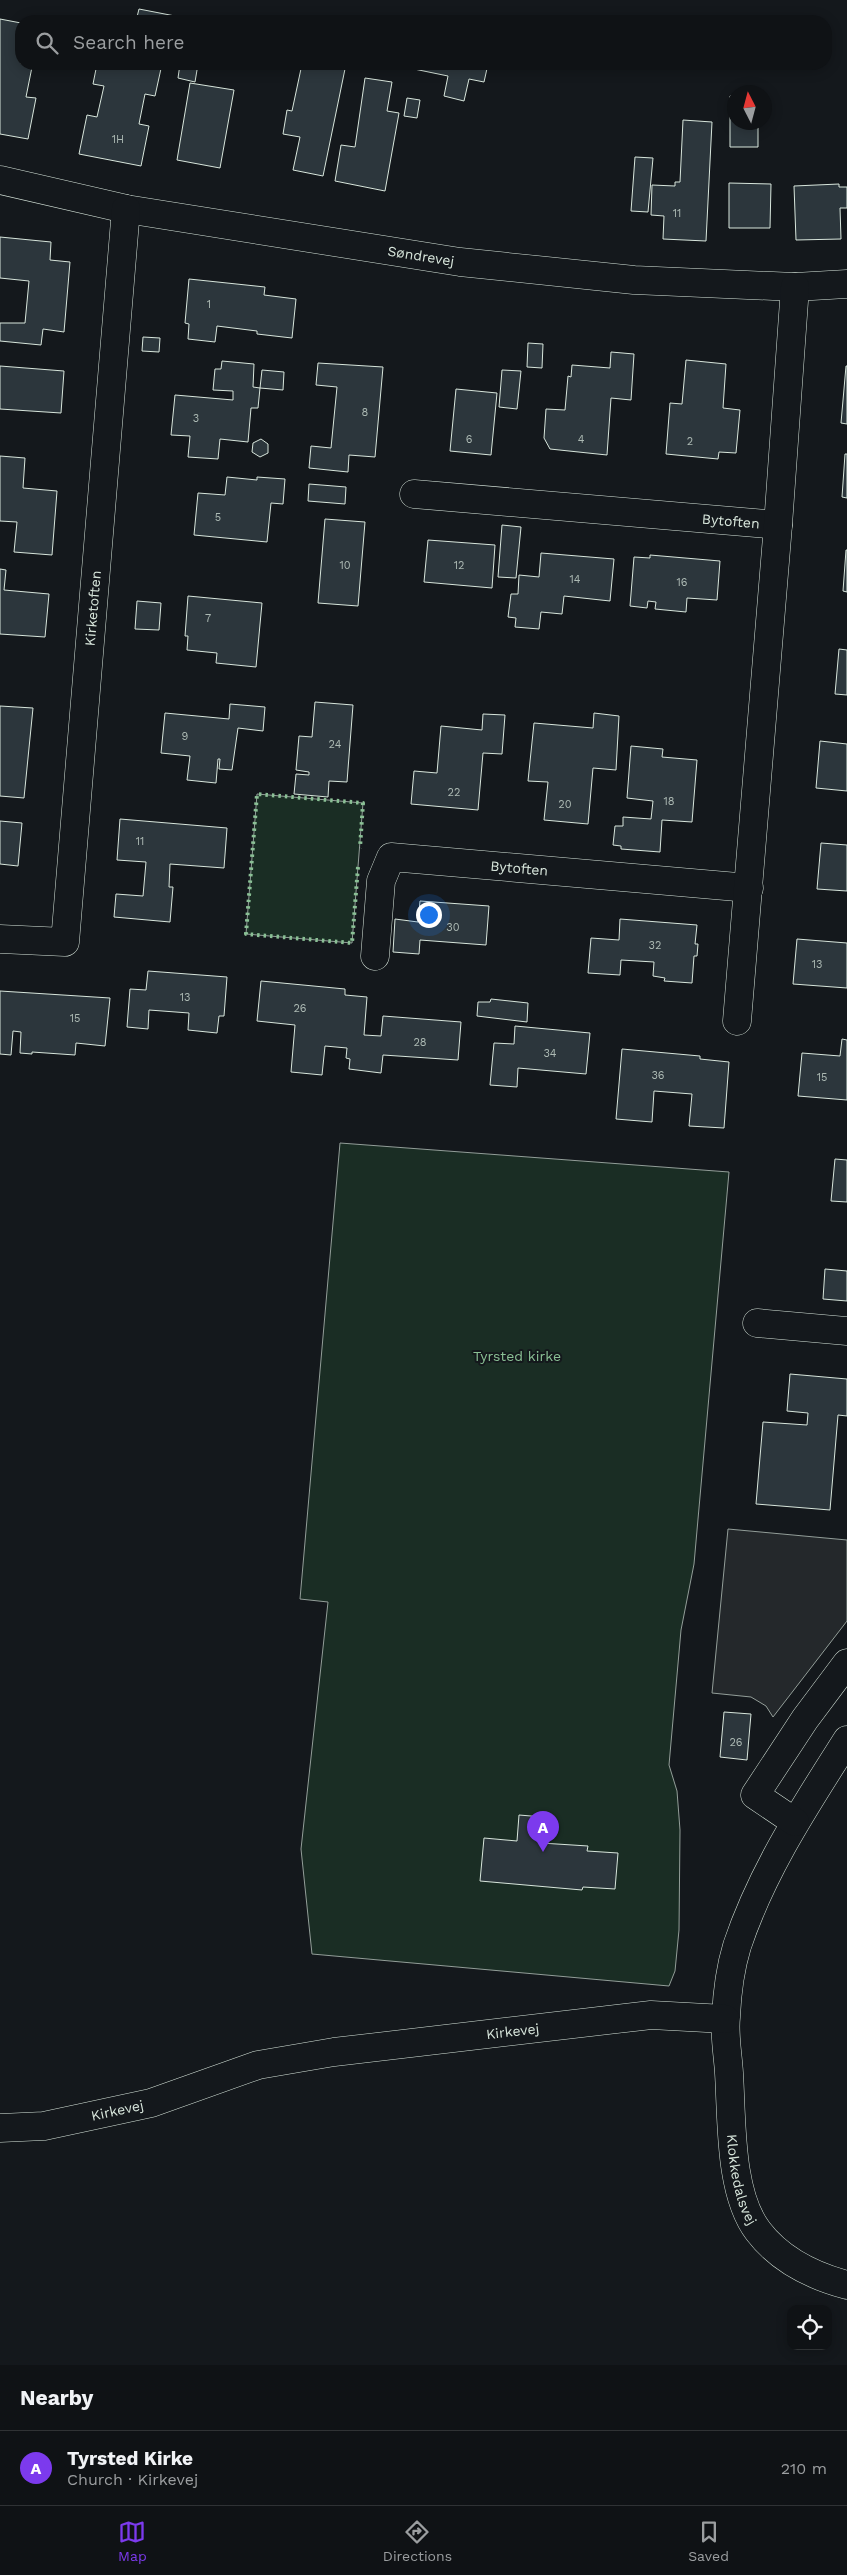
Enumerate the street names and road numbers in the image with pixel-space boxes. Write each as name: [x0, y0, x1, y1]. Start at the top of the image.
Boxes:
street label: Søndrevej: [387, 243, 456, 269]
street label: Bytoften: [701, 511, 760, 531]
street label: Kirketoften: [82, 570, 104, 647]
street label: Bytoften: [490, 858, 549, 879]
street label: Kirkevej: [485, 2020, 540, 2042]
street label: Kirkevej: [90, 2097, 145, 2124]
street label: Klokkedalsvej: [724, 2134, 760, 2228]

